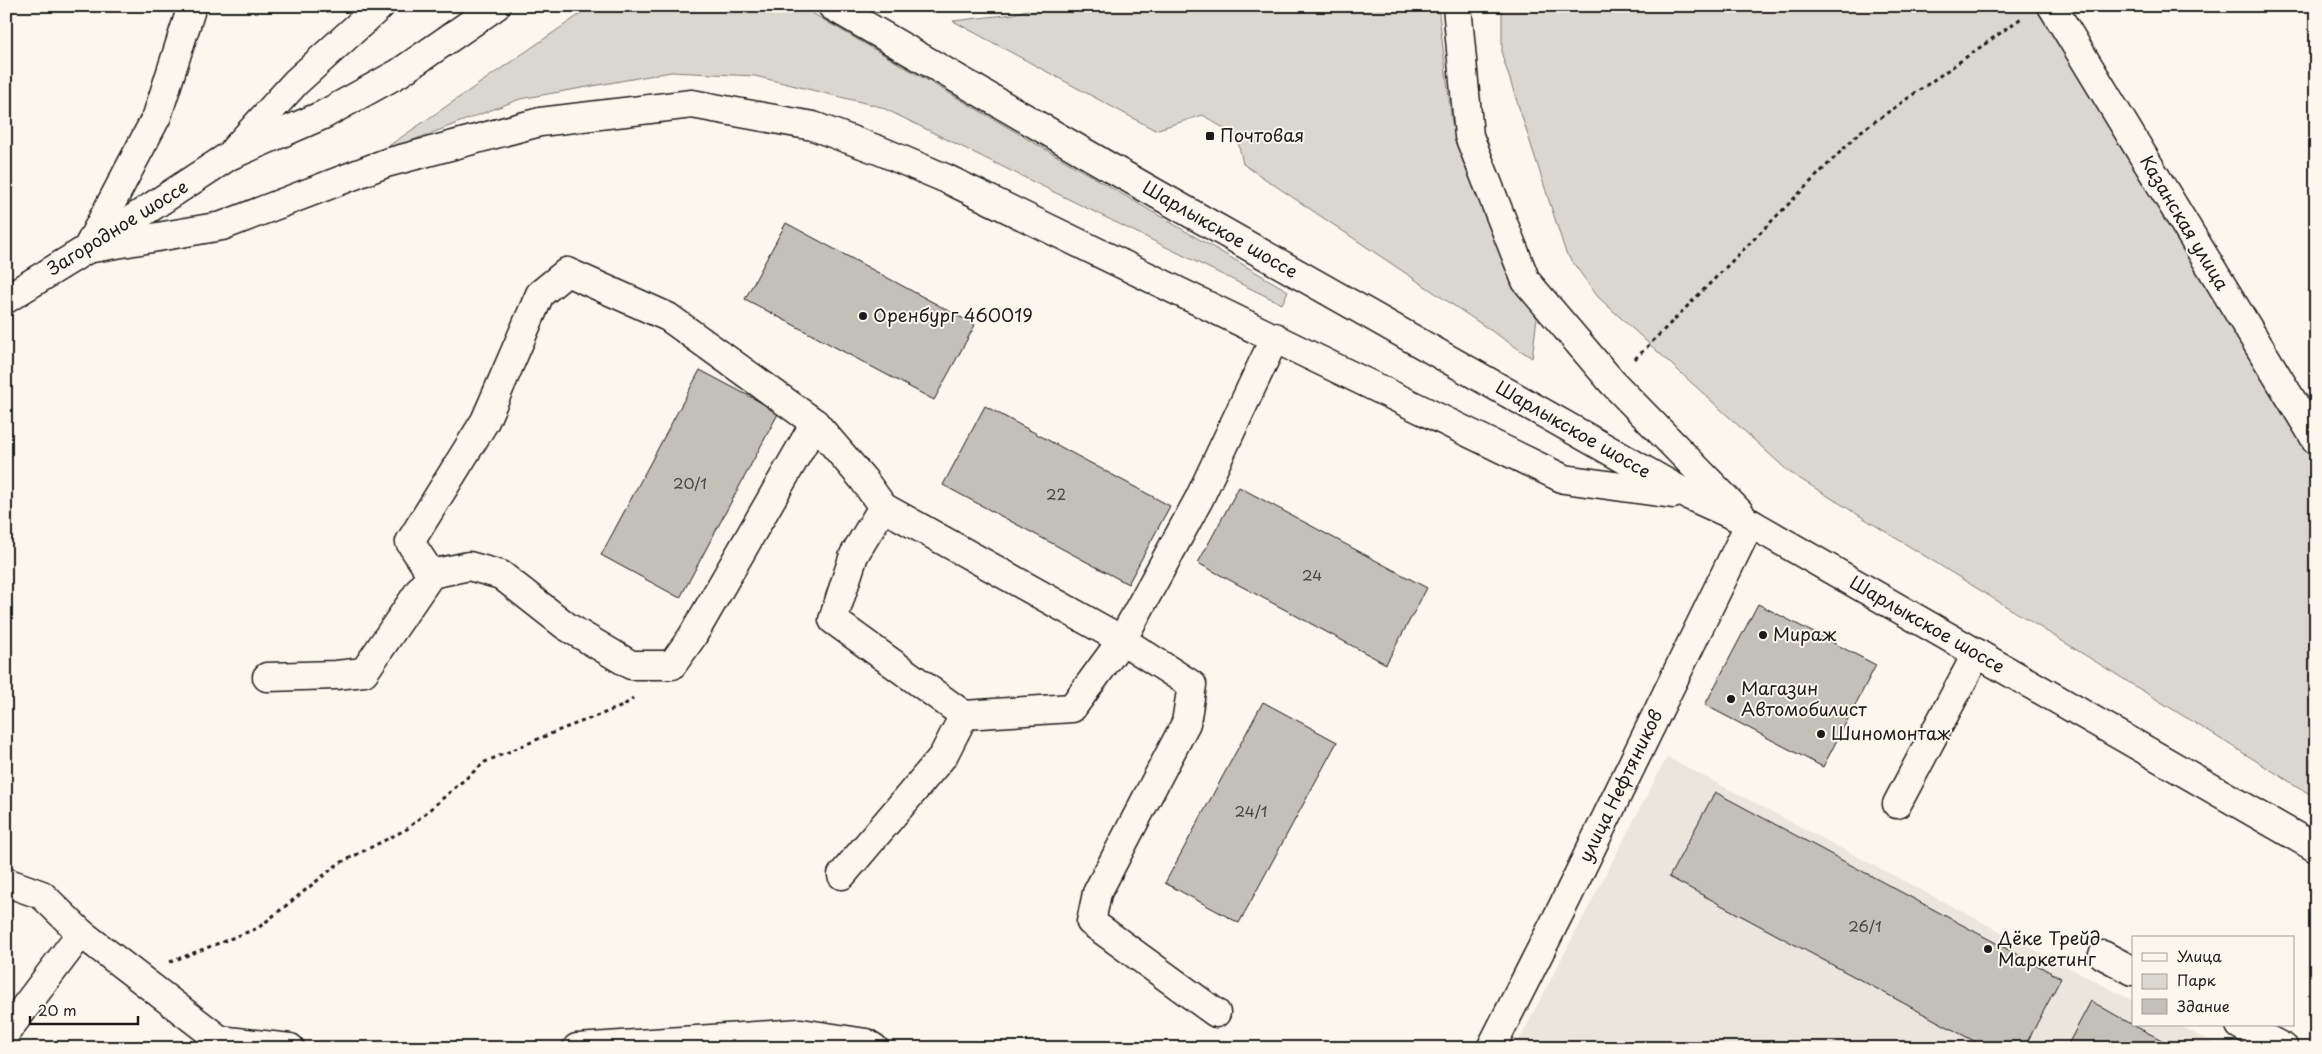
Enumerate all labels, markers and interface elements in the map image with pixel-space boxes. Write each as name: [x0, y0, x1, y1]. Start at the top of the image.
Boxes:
place label: Почтовая: [1220, 121, 1304, 148]
marker: Почтовая: [1204, 130, 1216, 142]
street label: Казанская улица: [2134, 149, 2237, 296]
street label: Загородное шоссе: [41, 172, 193, 281]
street label: Шарлыкское шоссе: [1138, 173, 1303, 284]
place label: Оренбург 460019: [873, 301, 1033, 328]
marker: Оренбург 460019: [857, 310, 869, 322]
street label: Шарлыкское шоссе: [1491, 373, 1656, 484]
house number: 20/1: [673, 471, 707, 494]
house number: 22: [1046, 482, 1066, 505]
house number: 24: [1302, 563, 1322, 586]
street label: Шарлыкское шоссе: [1845, 568, 2010, 679]
place label: Мираж: [1773, 620, 1837, 647]
marker: Мираж: [1757, 629, 1769, 641]
place label: Магазин Автомобилист: [1741, 674, 1867, 722]
marker: Магазин Автомобилист: [1725, 693, 1737, 705]
street label: улица Нефтяников: [1571, 704, 1668, 866]
place label: Шиномонтаж: [1831, 719, 1951, 746]
marker: Шиномонтаж: [1815, 728, 1827, 740]
house number: 24/1: [1234, 799, 1268, 822]
house number: 26/1: [1848, 914, 1882, 937]
place label: Дёке Трейд Маркетинг: [1997, 924, 2100, 972]
legend: [2132, 936, 2294, 1026]
marker: Дёке Трейд Маркетинг: [1982, 943, 1994, 955]
text: Улица: [2177, 944, 2222, 967]
text: Парк: [2177, 968, 2216, 991]
scale bar: [30, 994, 138, 1026]
text: Здание: [2177, 994, 2230, 1017]
text: 20 m: [38, 998, 77, 1021]

